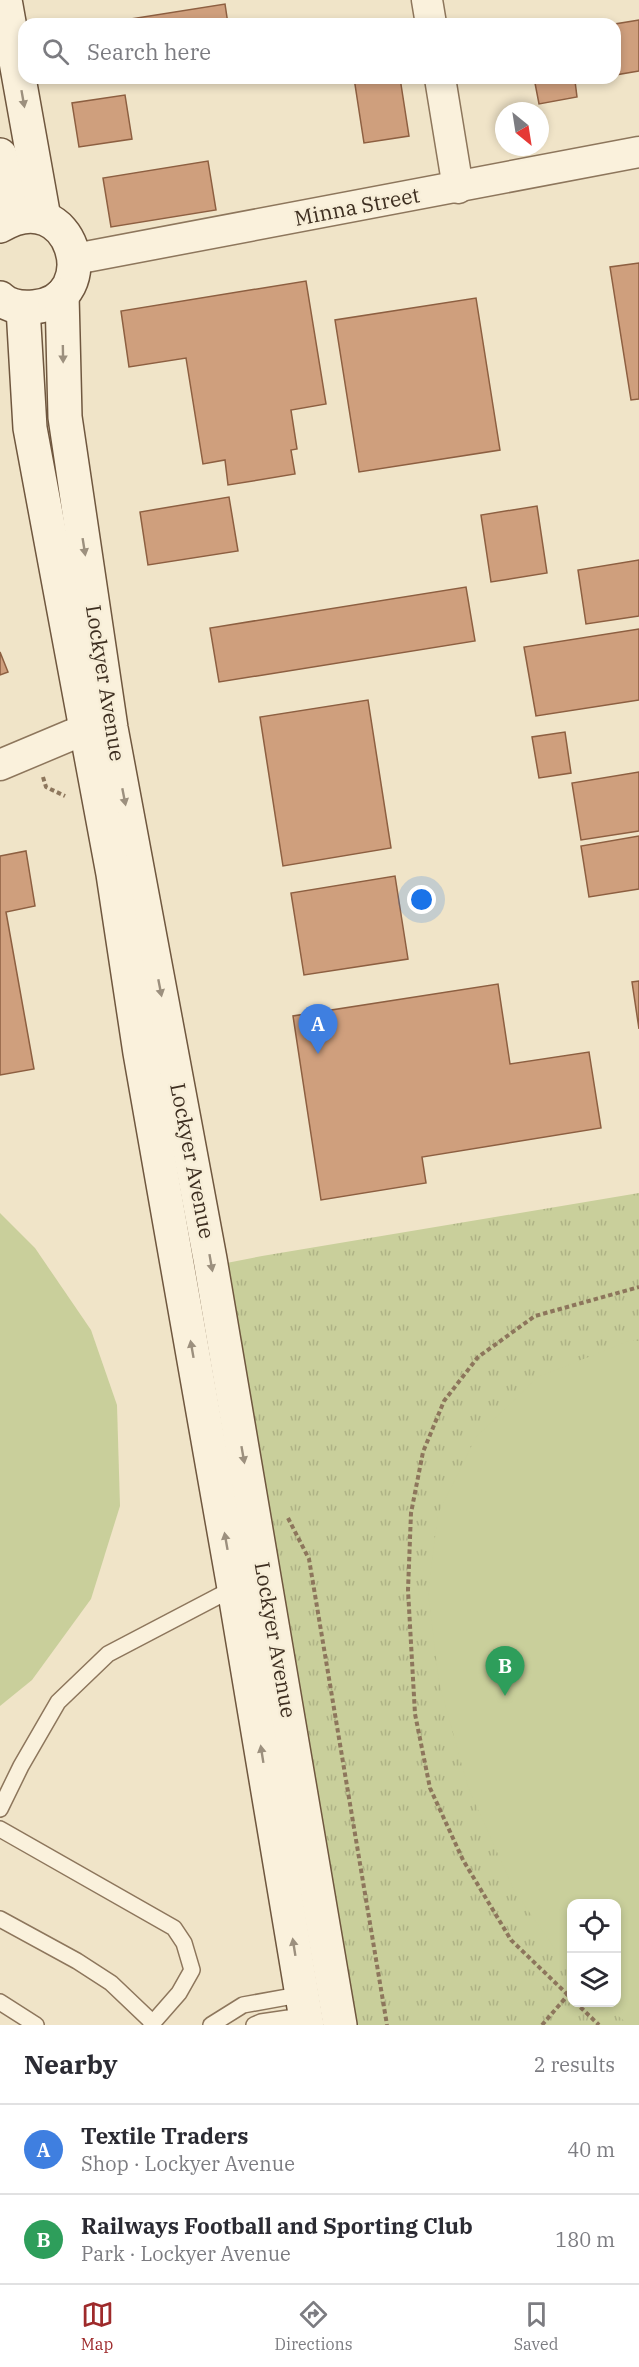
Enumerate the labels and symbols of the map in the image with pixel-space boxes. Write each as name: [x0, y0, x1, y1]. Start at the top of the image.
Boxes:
one-way arrow: [19, 90, 28, 109]
north arrow: [495, 102, 549, 156]
street label: Minna Street: [292, 180, 422, 232]
one-way arrow: [58, 344, 68, 363]
one-way arrow: [80, 538, 89, 557]
street label: Lockyer Avenue: [80, 603, 132, 763]
one-way arrow: [120, 787, 129, 806]
your location: [407, 885, 436, 914]
one-way arrow: [156, 979, 165, 998]
pin: A: [298, 1004, 338, 1054]
street label: Lockyer Avenue: [164, 1081, 222, 1241]
one-way arrow: [206, 1253, 215, 1272]
one-way arrow: [188, 1340, 197, 1359]
one-way arrow: [239, 1446, 248, 1465]
one-way arrow: [221, 1532, 230, 1551]
street label: Lockyer Avenue: [248, 1560, 303, 1720]
pin: B: [486, 1646, 524, 1696]
one-way arrow: [258, 1745, 267, 1764]
one-way arrow: [290, 1937, 299, 1956]

